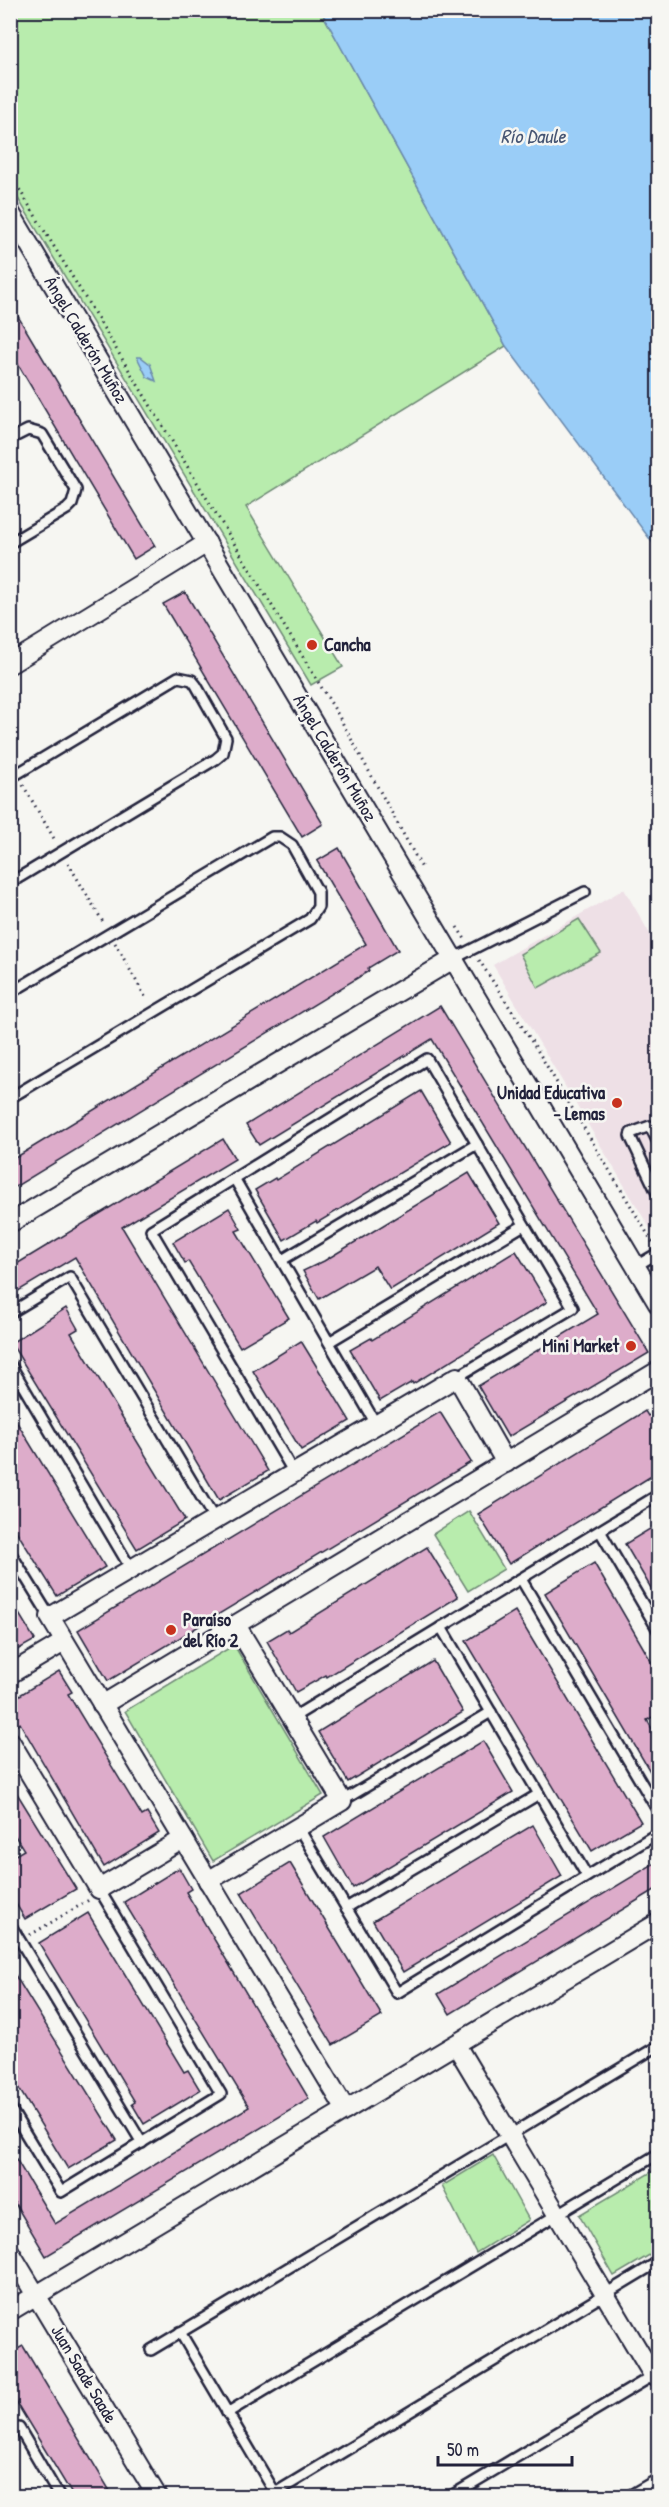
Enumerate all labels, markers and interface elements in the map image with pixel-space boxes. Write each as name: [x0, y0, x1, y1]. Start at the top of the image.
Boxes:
water label: Río Daule: [501, 122, 566, 149]
street label: Ángel Calderón Muñoz: [39, 271, 134, 408]
place label: Cancha: [324, 632, 372, 657]
marker: Cancha: [305, 638, 319, 652]
street label: Ángel Calderón Muñoz: [288, 689, 383, 826]
place label: Unidad Educativa - Lemas: [497, 1080, 606, 1126]
marker: Unidad Educativa - Lemas: [610, 1096, 624, 1110]
place label: Mini Market: [542, 1333, 620, 1358]
marker: Mini Market: [624, 1339, 638, 1353]
place label: Paraíso del Río 2: [183, 1607, 239, 1653]
marker: Paraíso del Río 2: [164, 1623, 178, 1637]
street label: Juan Saade Saade: [45, 2320, 124, 2428]
scale bar: [438, 2429, 572, 2467]
text: 50 m: [447, 2437, 479, 2462]

